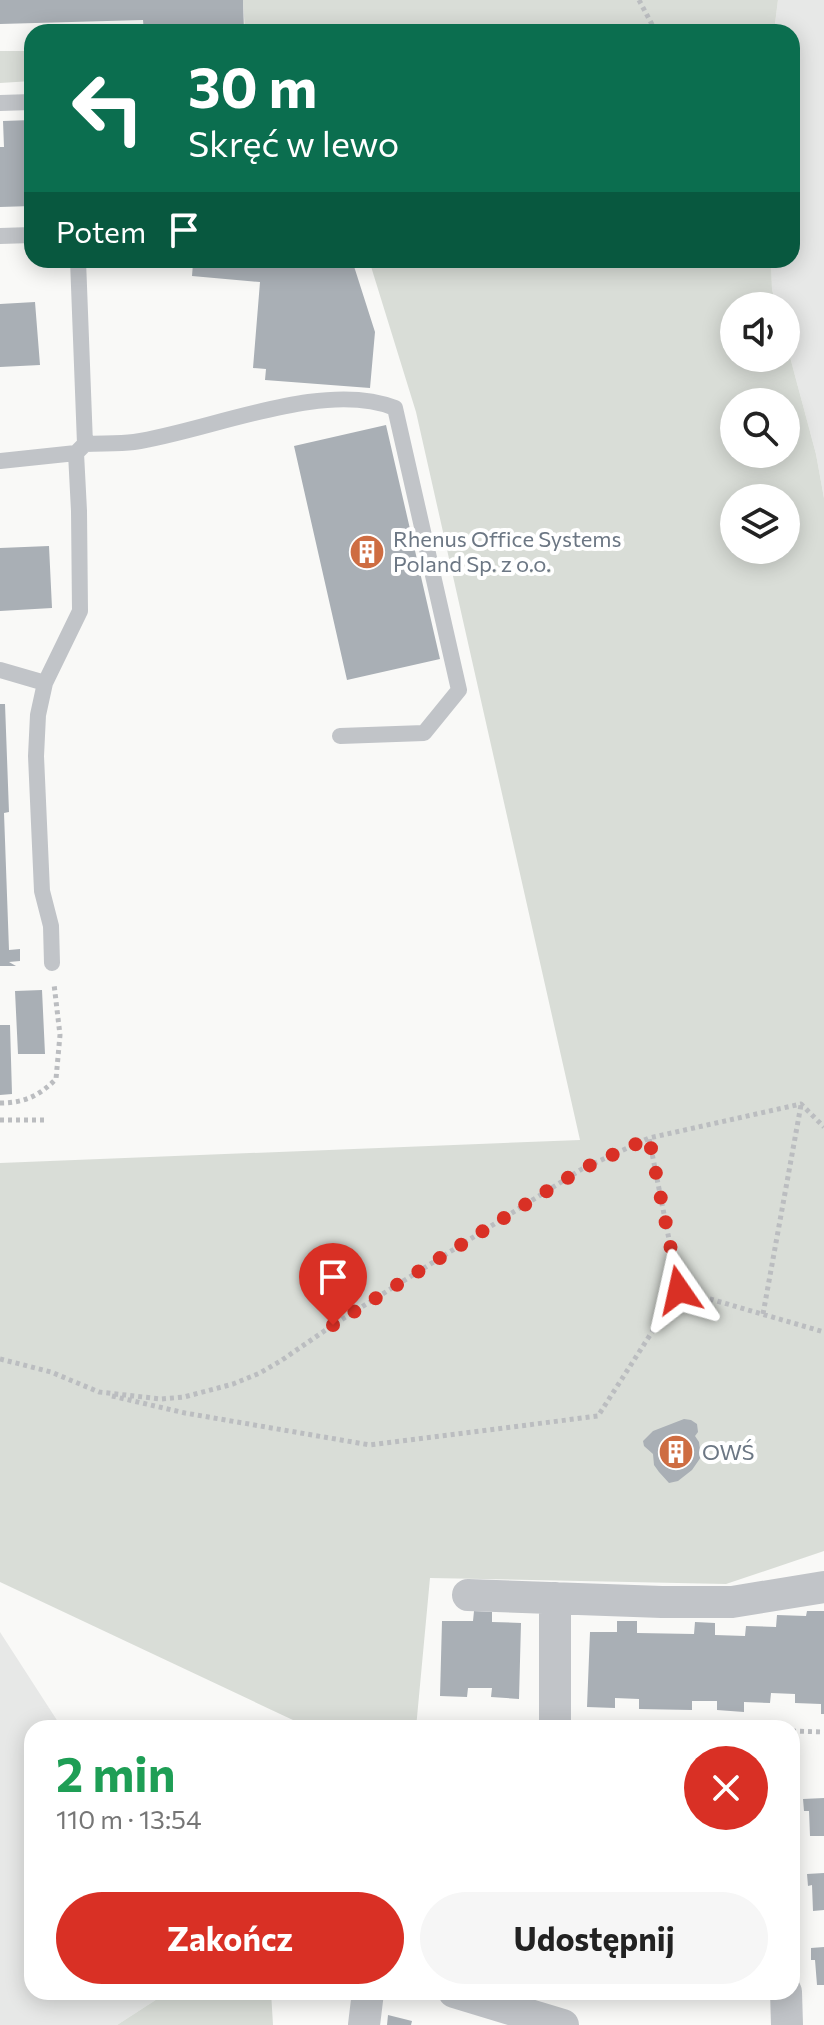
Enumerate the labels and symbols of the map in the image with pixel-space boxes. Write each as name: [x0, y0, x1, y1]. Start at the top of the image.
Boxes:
place label: Rhenus Office Systems Poland Sp. z o.o.: [393, 525, 622, 577]
building icon: Rhenus Office Systems Poland Sp. z o.o.: [348, 533, 386, 571]
pin: [299, 1243, 367, 1325]
position arrow: [637, 1248, 721, 1332]
building icon: OWŚ: [657, 1433, 695, 1471]
place label: OWŚ: [702, 1438, 755, 1465]

